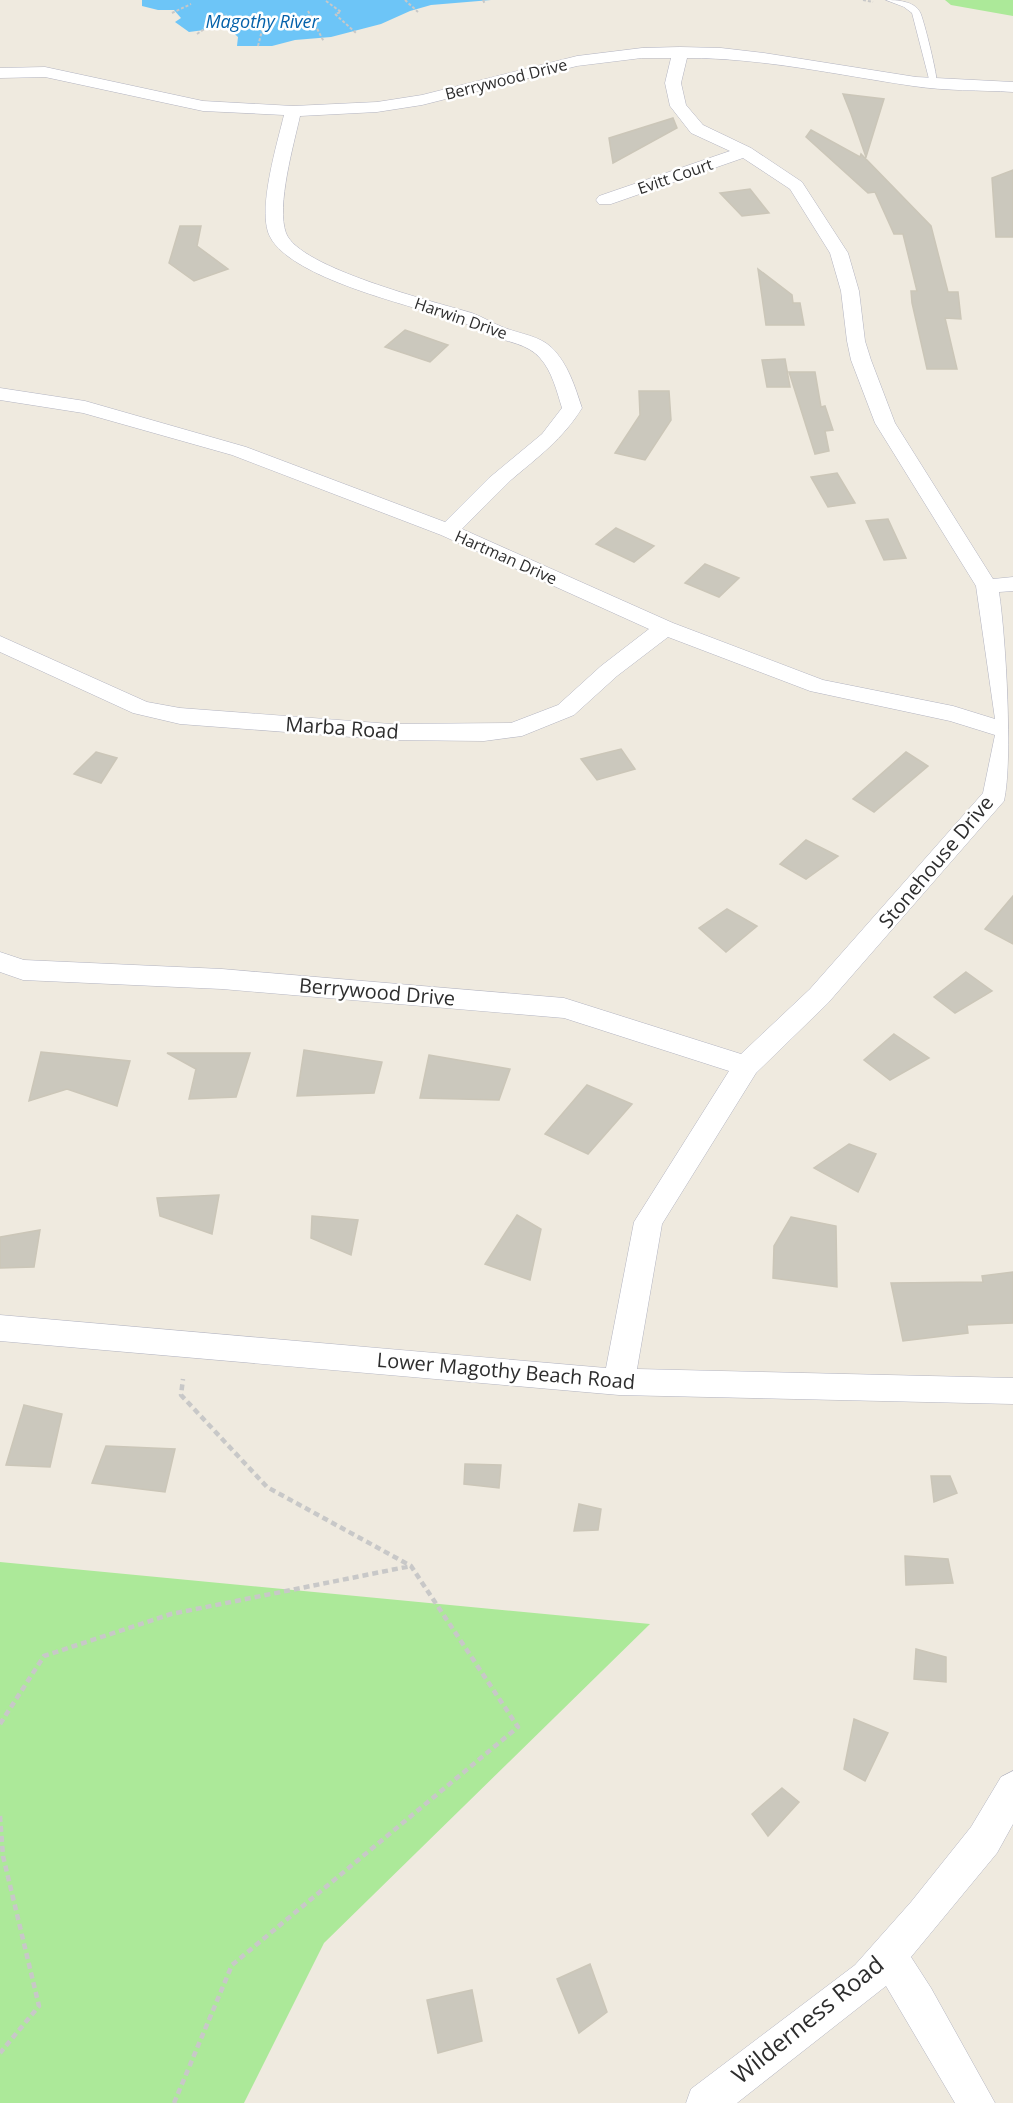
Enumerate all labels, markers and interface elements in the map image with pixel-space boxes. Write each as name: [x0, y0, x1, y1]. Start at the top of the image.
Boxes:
water label: Magothy River: [205, 9, 319, 33]
street label: Berrywood Drive: [443, 53, 569, 105]
street label: Evitt Court: [634, 153, 716, 199]
street label: Harwin Drive: [412, 292, 510, 344]
street label: Hartman Drive: [451, 525, 561, 589]
street label: Marba Road: [284, 710, 400, 745]
street label: Stonehouse Drive: [872, 790, 999, 934]
street label: Berrywood Drive: [298, 971, 456, 1012]
street label: Lower Magothy Beach Road: [376, 1346, 636, 1395]
street label: Wilderness Road: [724, 1947, 890, 2090]

